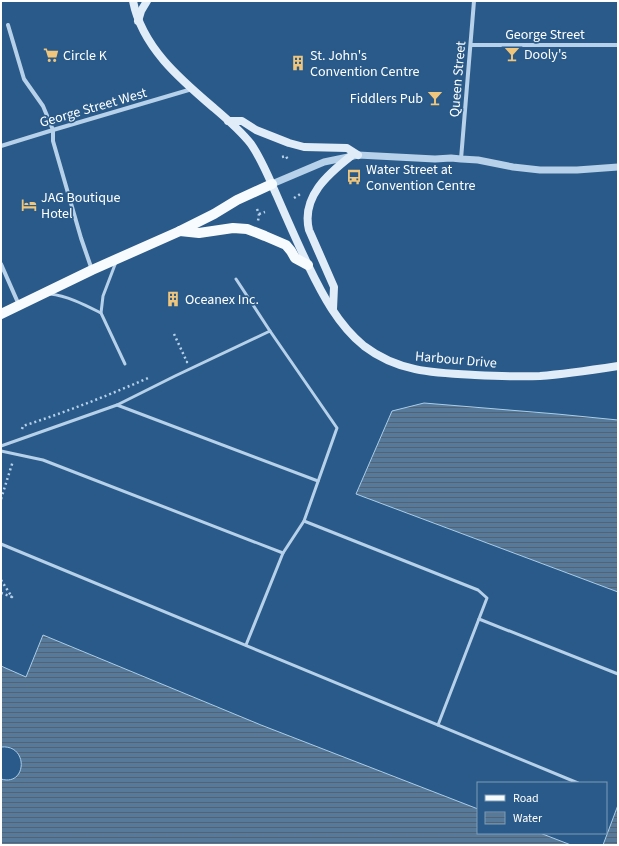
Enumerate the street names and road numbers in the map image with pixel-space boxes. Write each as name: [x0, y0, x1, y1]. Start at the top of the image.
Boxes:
street label: George Street: [505, 25, 585, 45]
street label: Queen Street: [445, 40, 471, 118]
street label: George Street West: [37, 83, 149, 133]
street label: Harbour Drive: [414, 346, 498, 374]

